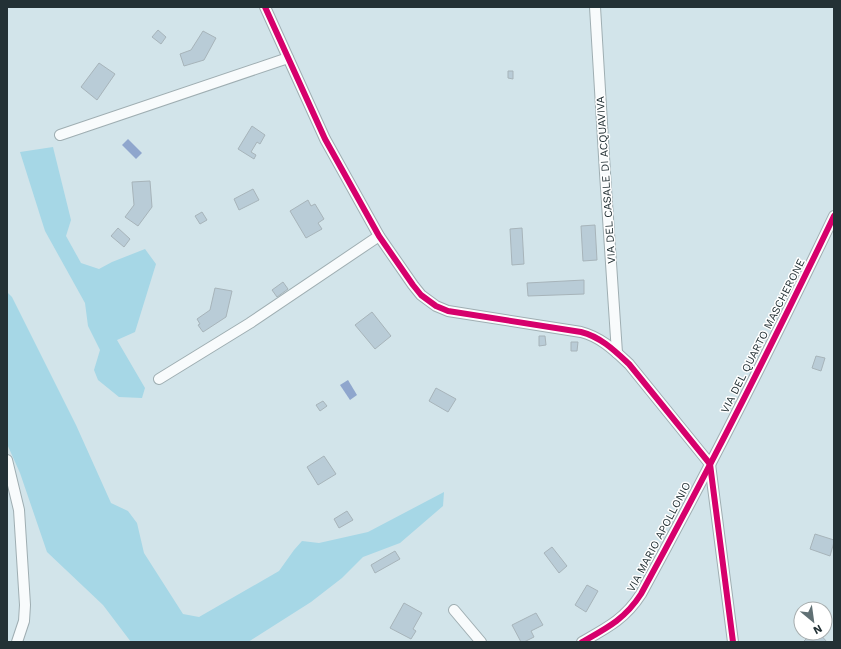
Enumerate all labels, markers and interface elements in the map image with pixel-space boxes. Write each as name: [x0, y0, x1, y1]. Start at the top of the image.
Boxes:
street label: VIA DEL CASALE DI ACQUAVIVA: [594, 96, 618, 264]
street label: VIA DEL QUARTO MASCHERONE: [718, 257, 808, 415]
street label: VIA MARIO APOLLONIO: [624, 480, 694, 594]
north arrow: [793, 601, 833, 641]
text: N: [811, 622, 824, 637]

